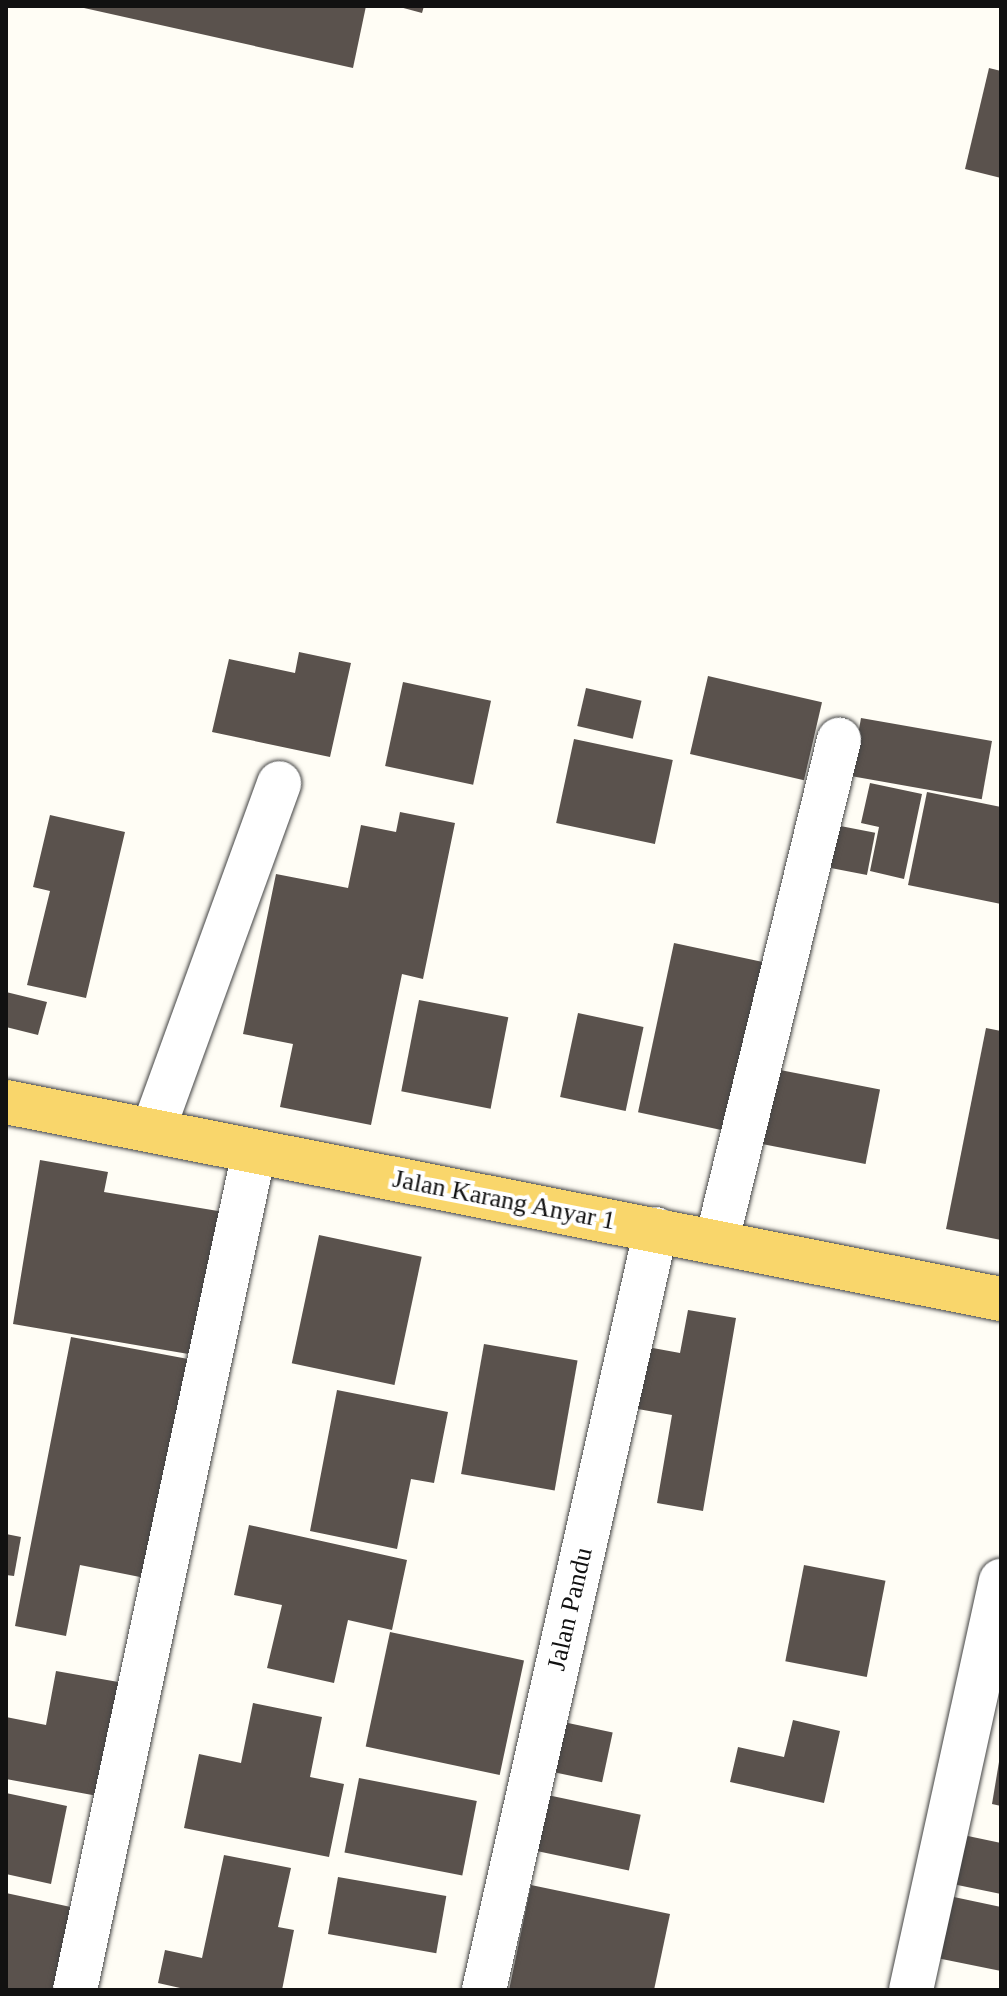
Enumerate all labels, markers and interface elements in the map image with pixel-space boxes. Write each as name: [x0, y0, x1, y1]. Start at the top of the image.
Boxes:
street label: Jalan Karang Anyar 1: [389, 1163, 619, 1237]
street label: Jalan Pandu: [541, 1545, 599, 1673]

